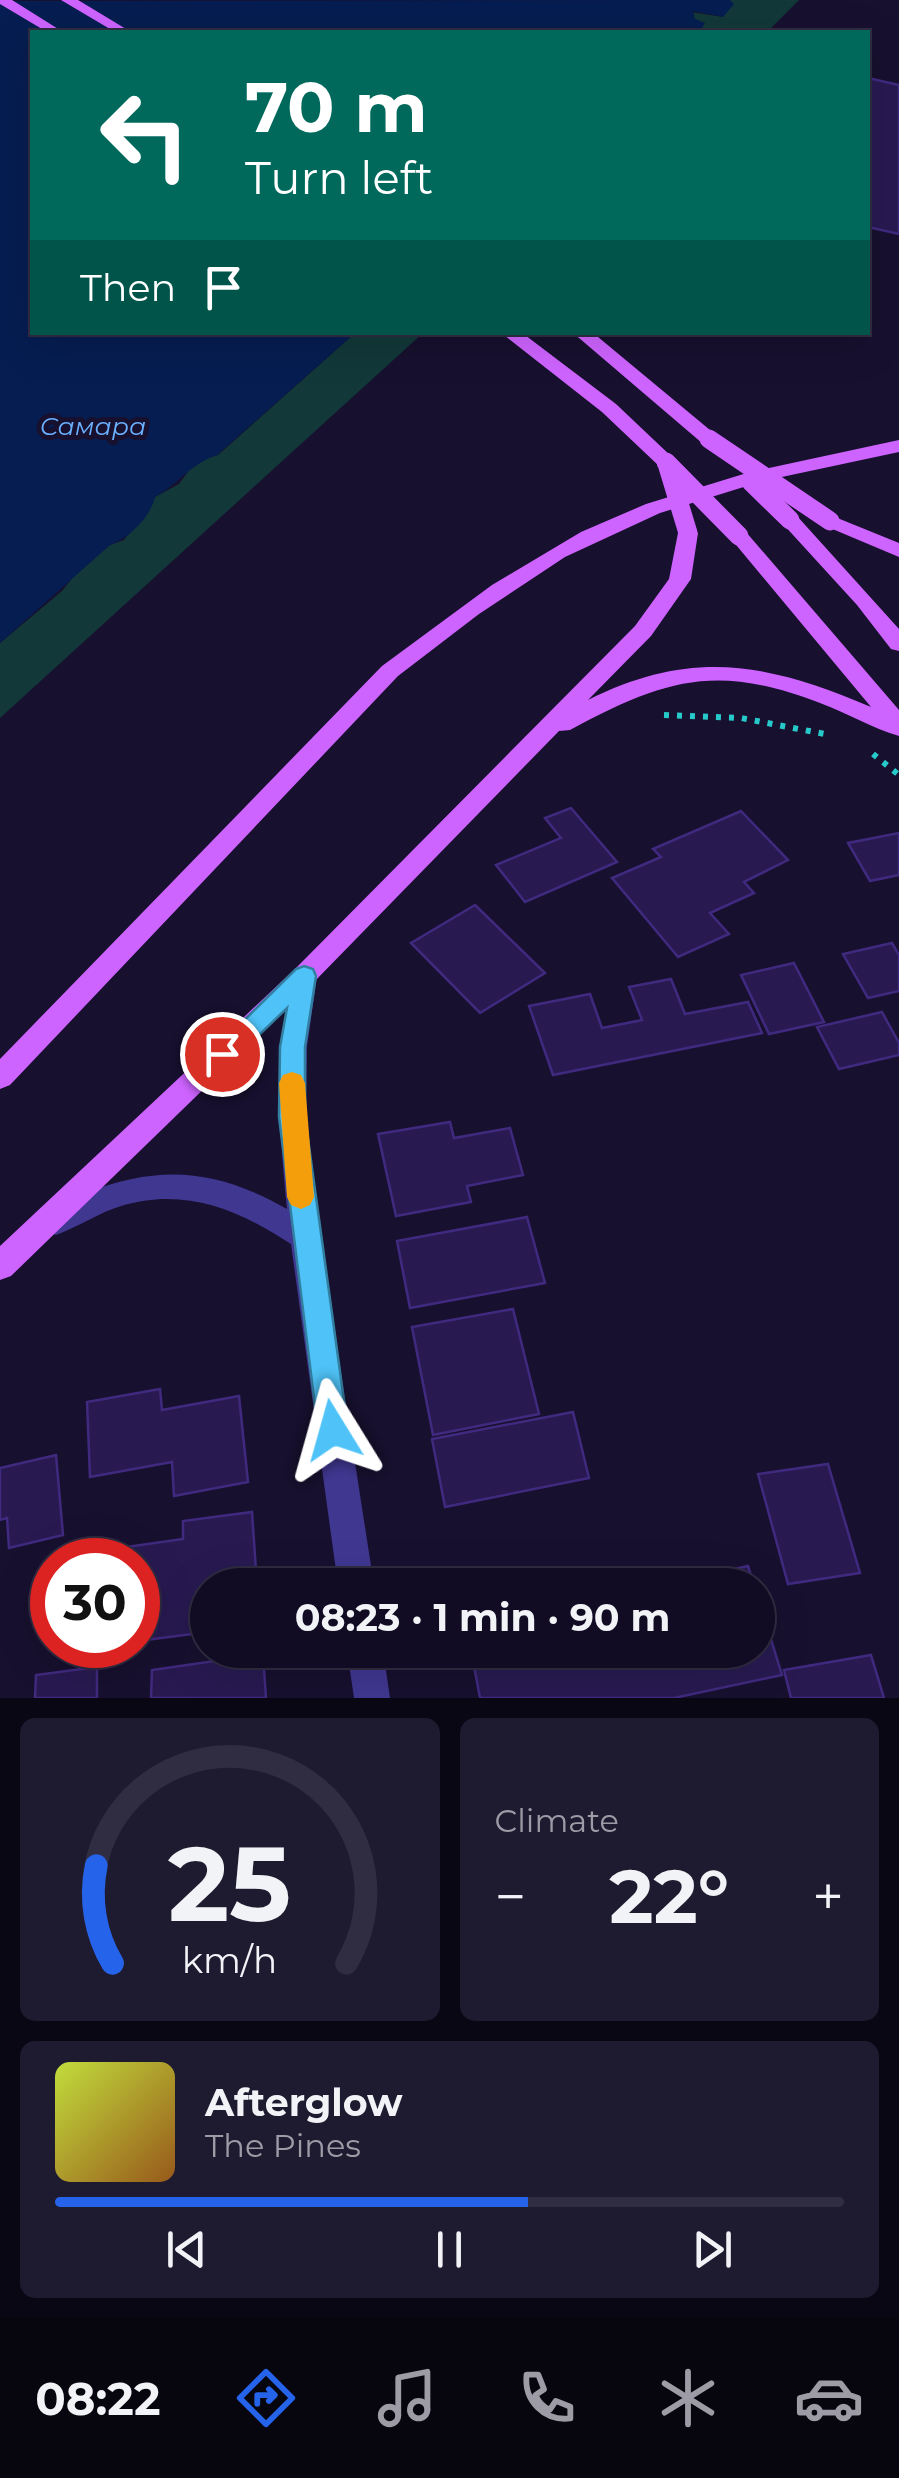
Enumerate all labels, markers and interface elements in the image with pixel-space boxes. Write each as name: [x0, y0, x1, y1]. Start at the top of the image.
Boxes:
text: 70 m: [245, 64, 428, 150]
icon: left: [80, 70, 210, 200]
text: Turn left: [245, 150, 433, 205]
icon: arrive: [196, 260, 251, 315]
text: Then: [80, 264, 176, 311]
water label: Самара: [40, 411, 146, 441]
pin: [180, 1012, 265, 1097]
icon: arrive: [195, 1027, 250, 1082]
position arrow: [281, 1378, 385, 1482]
speed limit sign: 30: [30, 1538, 160, 1668]
text: 08:23 · 1 min · 90 m: [295, 1594, 670, 1641]
text: Climate: [495, 1801, 619, 1840]
text: 25: [168, 1820, 291, 1947]
text: 22°: [609, 1850, 729, 1942]
text: −: [495, 1863, 526, 1930]
text: +: [812, 1863, 844, 1930]
text: km/h: [182, 1938, 277, 1982]
text: Afterglow: [205, 2079, 403, 2126]
text: The Pines: [205, 2126, 361, 2165]
icon: previous: [159, 2222, 214, 2277]
icon: pause: [422, 2222, 477, 2277]
icon: next: [685, 2222, 740, 2277]
icon: directions: [231, 2363, 301, 2433]
icon: music: [372, 2363, 442, 2433]
icon: phone: [512, 2363, 582, 2433]
icon: climate: [653, 2363, 723, 2433]
icon: car: [794, 2363, 864, 2433]
text: 08:22: [35, 2371, 160, 2426]

